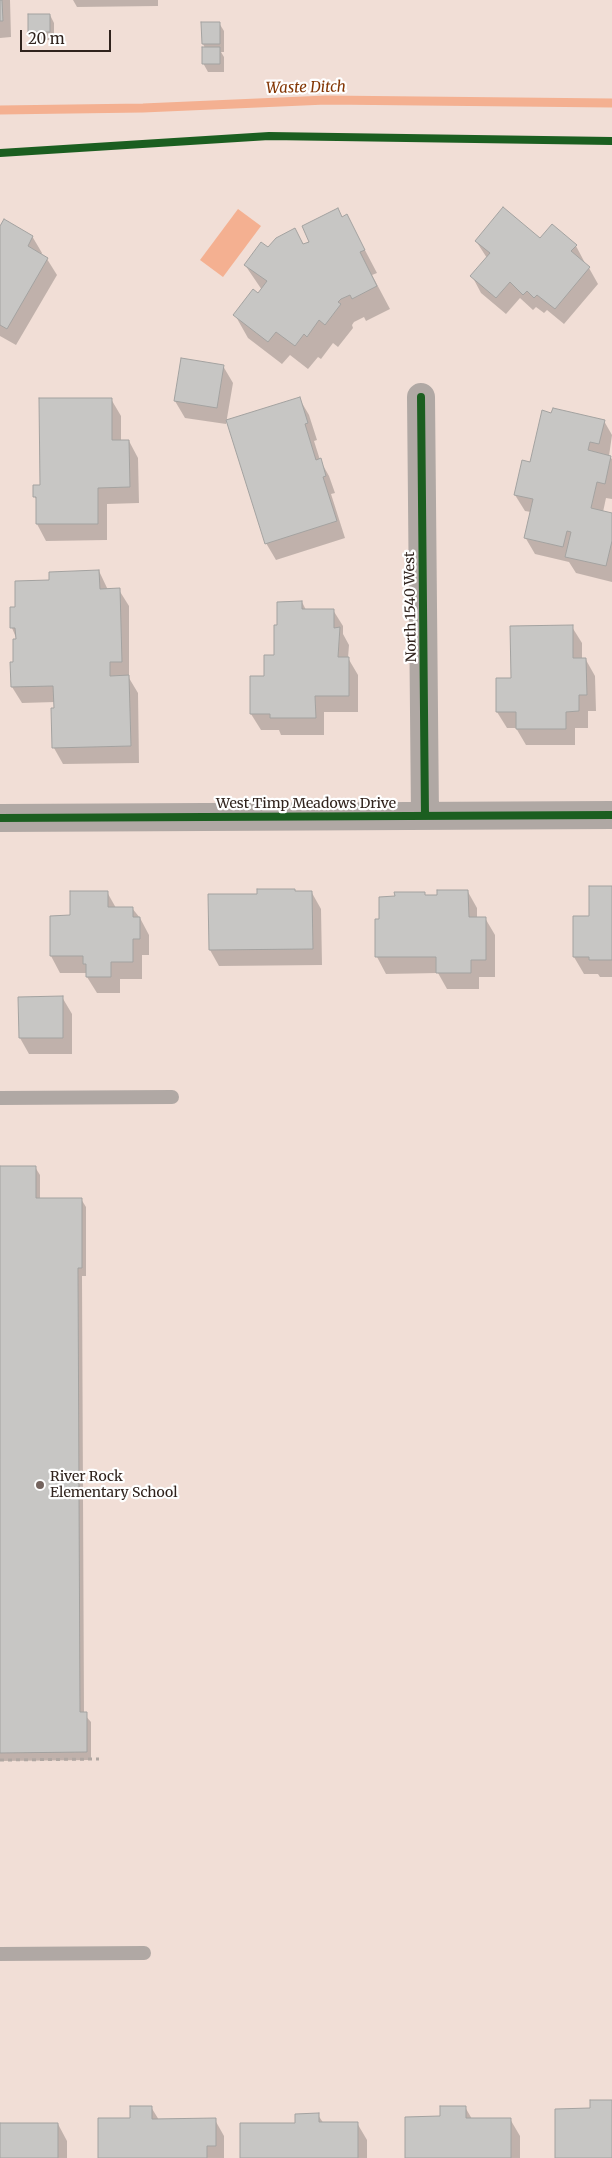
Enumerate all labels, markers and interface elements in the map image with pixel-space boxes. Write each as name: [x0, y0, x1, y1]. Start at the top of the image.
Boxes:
scale bar: [22, 20, 114, 52]
text: 20 m: [28, 29, 65, 48]
water label: Waste Ditch: [266, 78, 346, 98]
street label: North 1540 West: [402, 551, 420, 663]
street label: West Timp Meadows Drive: [216, 796, 396, 812]
place label: River Rock Elementary School: [50, 1469, 178, 1501]
marker: River Rock Elementary School: [34, 1479, 46, 1491]

